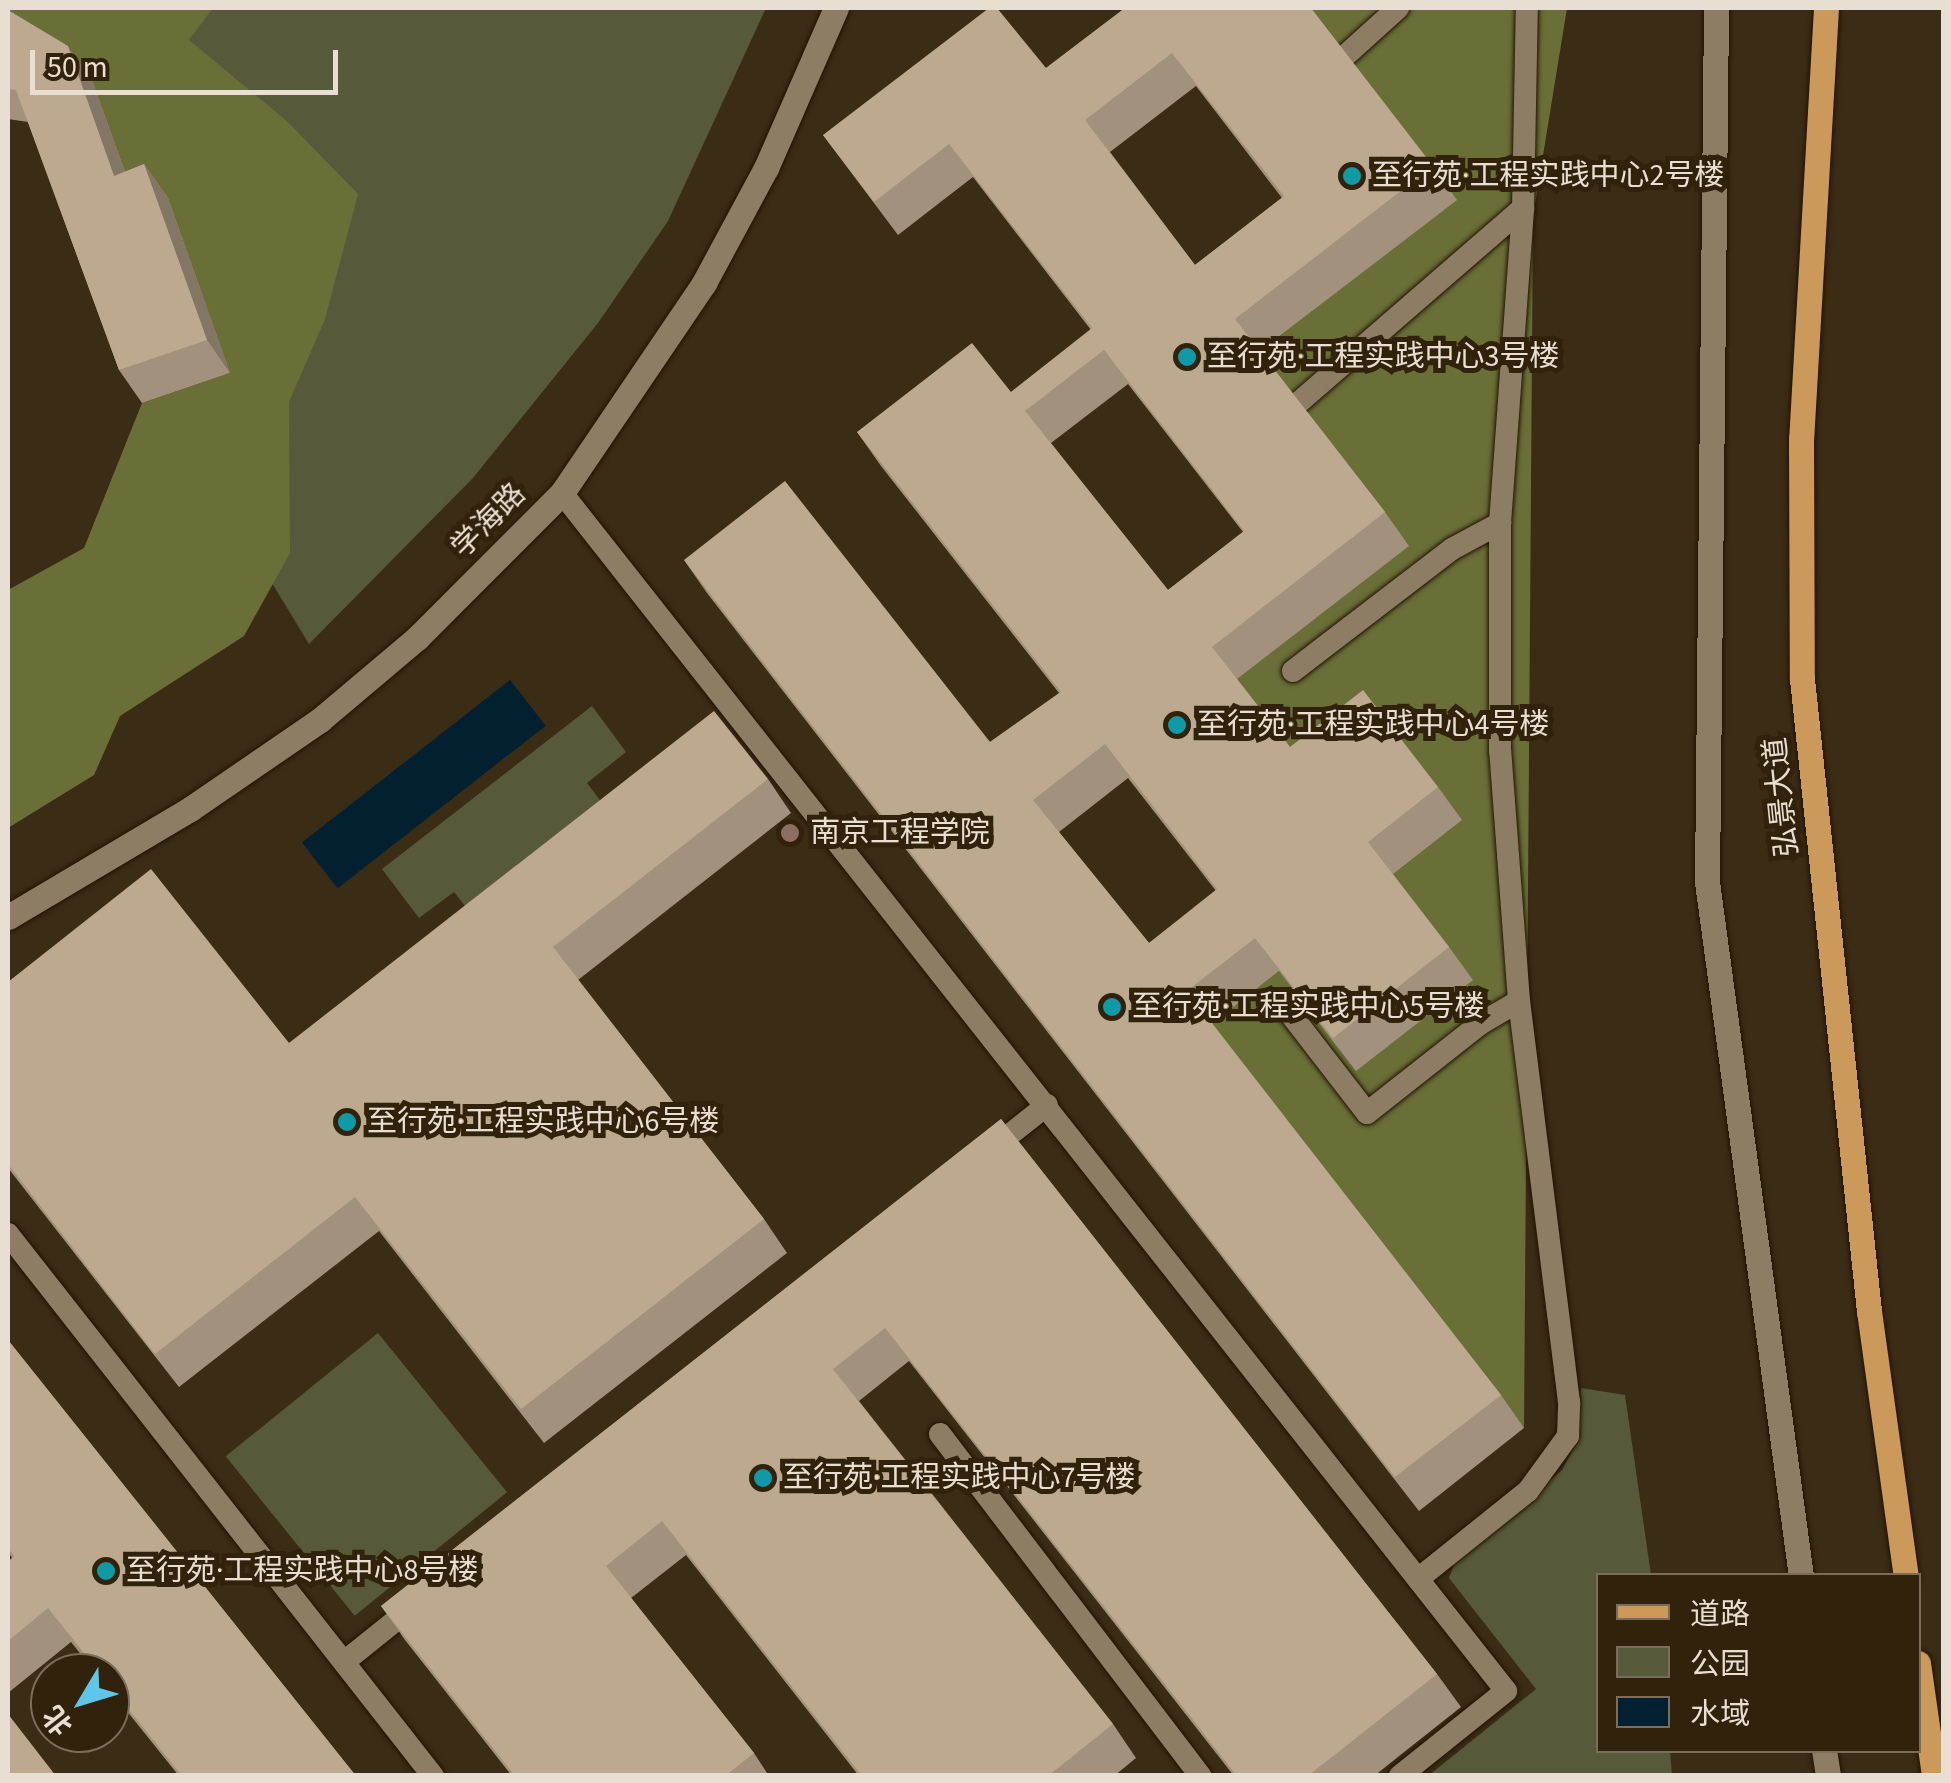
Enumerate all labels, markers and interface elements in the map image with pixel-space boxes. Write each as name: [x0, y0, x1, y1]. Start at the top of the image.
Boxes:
scale bar: [35, 30, 342, 92]
text: 50 m: [47, 46, 108, 89]
place label: 至行苑·工程实践中心2号楼: [1372, 158, 1724, 194]
marker: 至行苑·工程实践中心2号楼: [1341, 165, 1363, 187]
place label: 至行苑·工程实践中心3号楼: [1207, 339, 1559, 375]
marker: 至行苑·工程实践中心3号楼: [1176, 346, 1198, 368]
street label: 学海路: [444, 476, 534, 566]
place label: 至行苑·工程实践中心4号楼: [1197, 707, 1549, 743]
marker: 至行苑·工程实践中心4号楼: [1166, 714, 1188, 736]
street label: 弘景大道: [1758, 735, 1806, 859]
place label: 南京工程学院: [810, 815, 990, 851]
marker: 南京工程学院: [779, 822, 801, 844]
place label: 至行苑·工程实践中心5号楼: [1132, 989, 1484, 1025]
marker: 至行苑·工程实践中心5号楼: [1101, 996, 1123, 1018]
place label: 至行苑·工程实践中心6号楼: [367, 1104, 719, 1140]
marker: 至行苑·工程实践中心6号楼: [336, 1111, 358, 1133]
place label: 至行苑·工程实践中心7号楼: [783, 1460, 1135, 1496]
marker: 至行苑·工程实践中心7号楼: [752, 1467, 774, 1489]
place label: 至行苑·工程实践中心8号楼: [126, 1553, 478, 1589]
marker: 至行苑·工程实践中心8号楼: [95, 1560, 117, 1582]
legend: [1596, 1573, 1921, 1753]
text: 道路: [1690, 1593, 1750, 1636]
text: 公园: [1690, 1643, 1750, 1686]
north arrow: [30, 1653, 130, 1753]
text: 水域: [1690, 1693, 1750, 1736]
text: 北: [34, 1697, 82, 1744]

